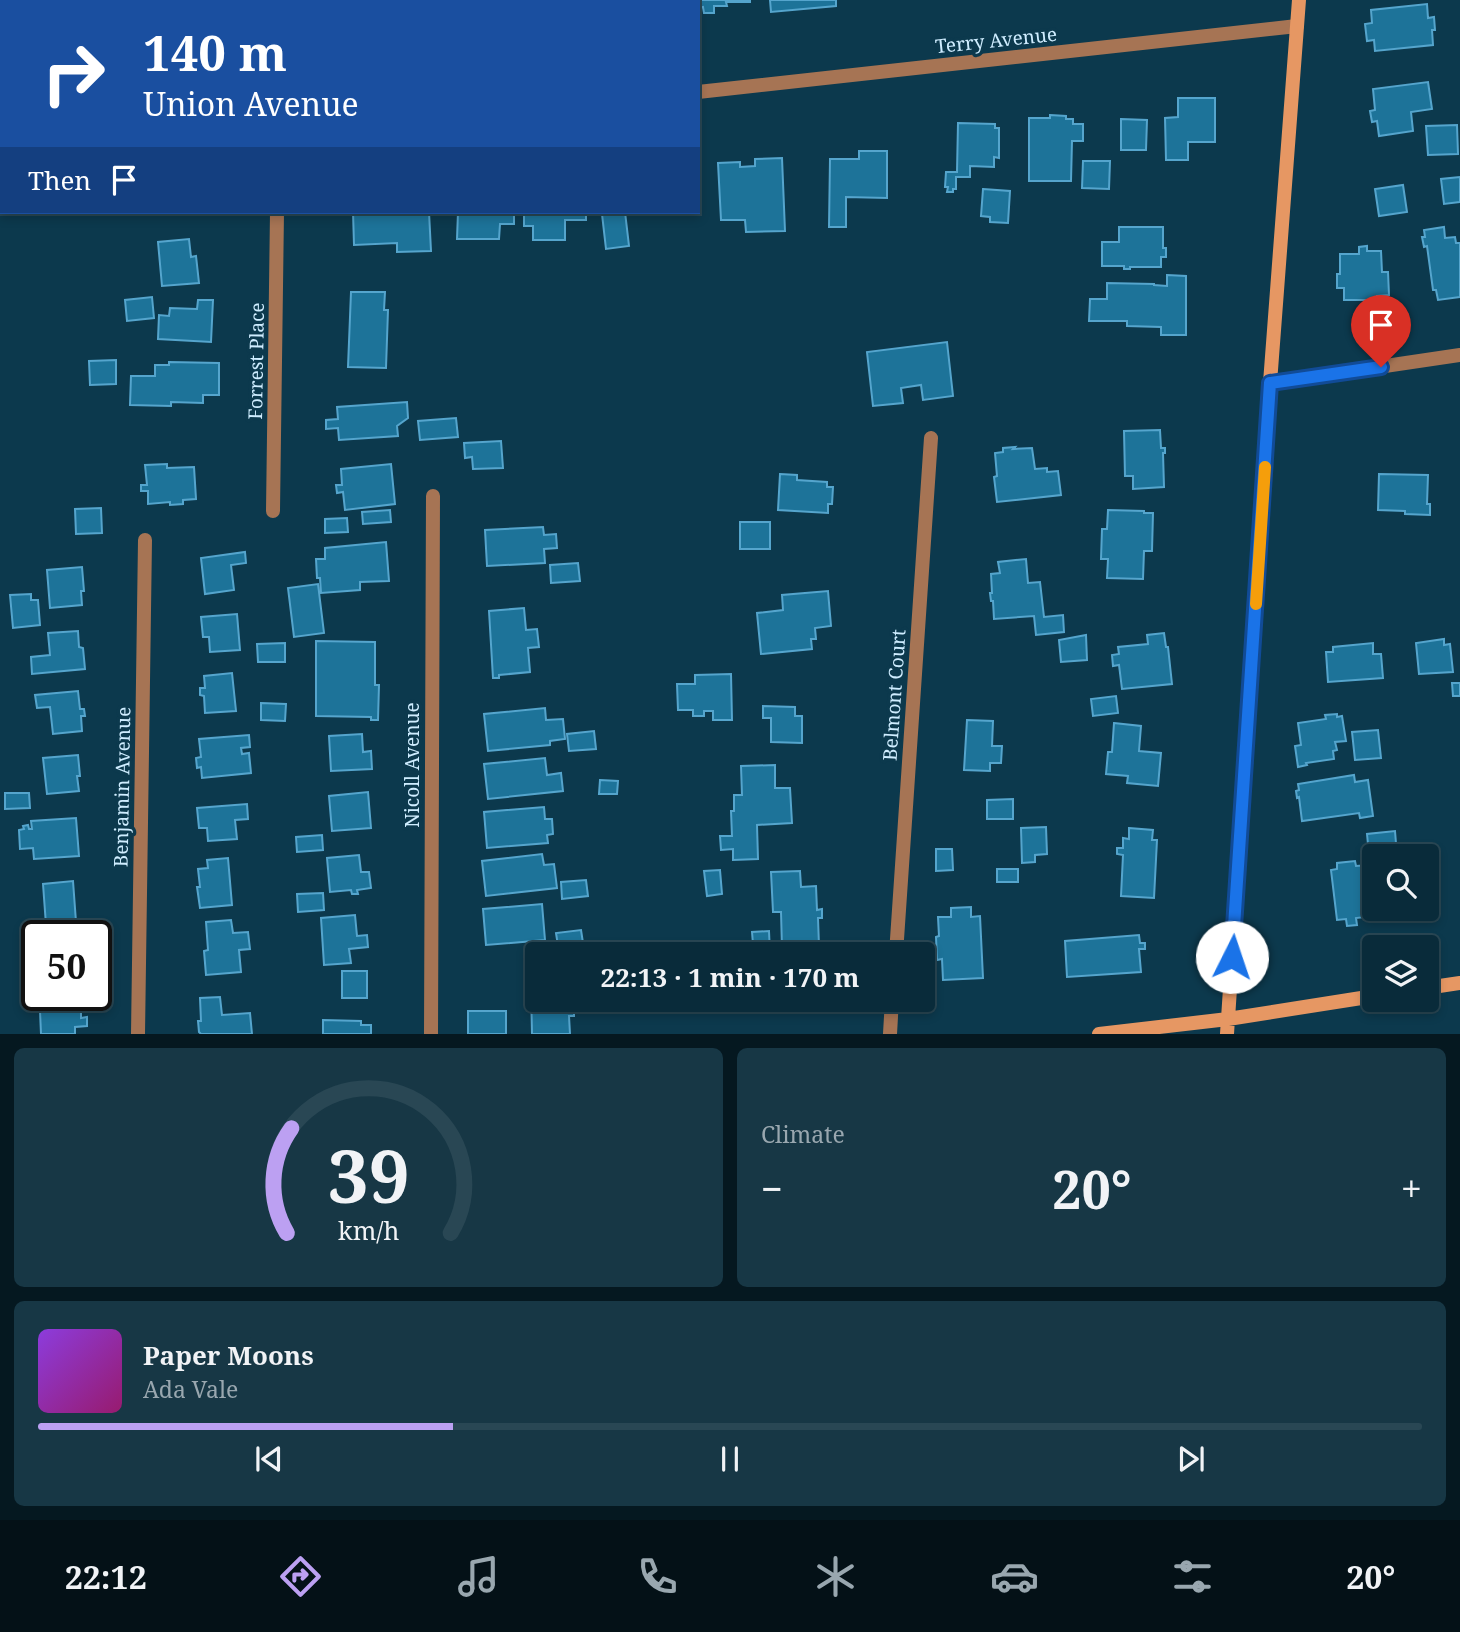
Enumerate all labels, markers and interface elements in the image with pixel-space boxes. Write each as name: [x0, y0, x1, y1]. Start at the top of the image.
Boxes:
text: 140 m: [143, 19, 287, 85]
street label: Terry Avenue: [934, 21, 1058, 59]
icon: right: [28, 28, 119, 119]
text: Union Avenue: [143, 82, 359, 125]
icon: arrive: [105, 161, 143, 199]
text: Then: [28, 162, 91, 198]
pin: [1351, 295, 1411, 367]
street label: Forrest Place: [242, 302, 270, 420]
icon: arrive: [1362, 306, 1400, 344]
street label: Belmont Court: [876, 628, 912, 762]
street label: Nicoll Avenue: [399, 702, 425, 828]
street label: Benjamin Avenue: [108, 707, 136, 867]
map controls: [1362, 844, 1439, 1012]
button: search: [1362, 844, 1439, 921]
speed limit sign: 50: [21, 920, 112, 1011]
position arrow: [1195, 920, 1269, 994]
button: layers: [1362, 935, 1439, 1012]
text: 22:13 · 1 min · 170 m: [600, 959, 860, 995]
text: Climate: [761, 1118, 845, 1150]
text: 39: [327, 1126, 410, 1225]
text: 20°: [1052, 1153, 1132, 1224]
text: −: [761, 1162, 783, 1214]
text: +: [1401, 1162, 1422, 1214]
text: km/h: [338, 1213, 399, 1247]
text: Paper Moons: [143, 1337, 314, 1373]
text: Ada Vale: [143, 1373, 238, 1405]
icon: previous: [250, 1440, 288, 1478]
icon: pause: [711, 1440, 749, 1478]
icon: next: [1172, 1440, 1210, 1478]
icon: directions: [276, 1552, 325, 1601]
icon: music: [454, 1552, 503, 1601]
icon: phone: [633, 1552, 682, 1601]
icon: climate: [811, 1552, 860, 1601]
icon: car: [990, 1552, 1039, 1601]
icon: filters: [1168, 1552, 1217, 1601]
text: 22:12: [65, 1555, 147, 1598]
text: 20°: [1346, 1555, 1395, 1598]

